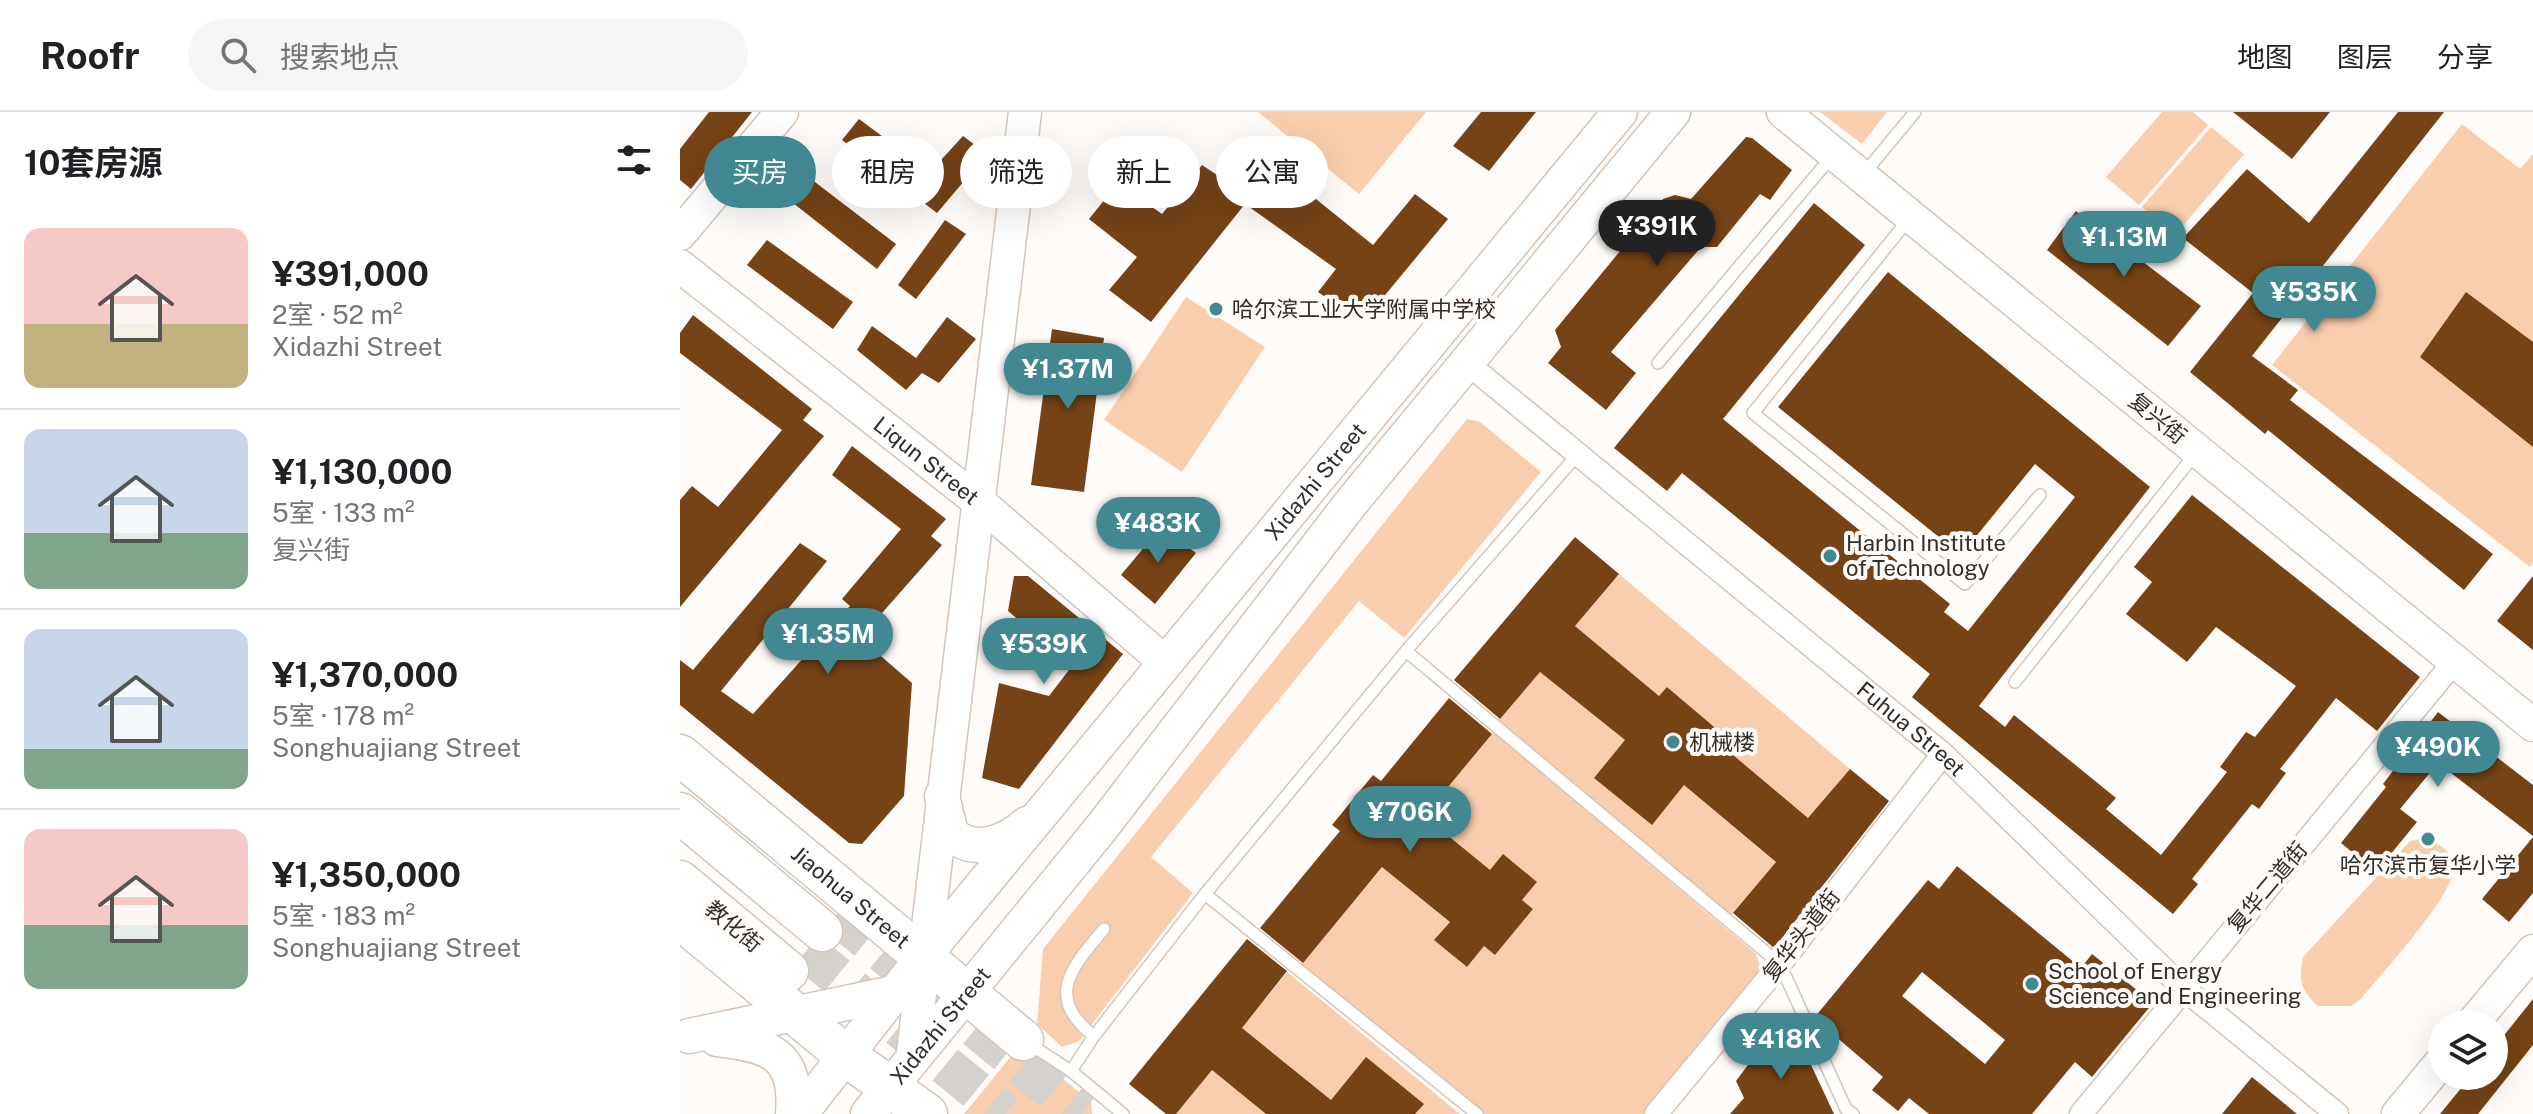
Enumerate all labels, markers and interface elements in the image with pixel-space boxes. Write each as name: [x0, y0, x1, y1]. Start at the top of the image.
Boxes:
search box: [188, 19, 748, 91]
text: Roofr: [40, 33, 140, 78]
icon: search: [216, 33, 260, 77]
text: 搜索地点: [280, 39, 400, 75]
text: 地图: [2237, 40, 2293, 73]
text: 图层: [2337, 40, 2393, 73]
text: 分享: [2437, 40, 2493, 73]
chip: 买房: [704, 136, 816, 208]
chip: 租房: [832, 136, 944, 208]
chip: 筛选: [960, 136, 1072, 208]
chip: 新上: [1088, 136, 1200, 208]
chip: 公寓: [1216, 136, 1328, 208]
icon: filters: [612, 138, 656, 182]
text: 10套房源: [24, 143, 162, 183]
pin: ¥391K: [1601, 200, 1713, 268]
text: ¥391K: [1616, 210, 1698, 241]
pin: ¥1.13M: [2059, 211, 2189, 279]
text: ¥1.13M: [2080, 221, 2168, 252]
text: ¥391,000: [272, 254, 429, 294]
icon: home: [88, 260, 184, 356]
pin: ¥535K: [2258, 266, 2370, 334]
text: ¥535K: [2270, 276, 2358, 307]
place label: 哈尔滨工业大学附属中学校: [1232, 296, 1496, 322]
text: 2室 · 52 m²: [272, 299, 402, 330]
marker: 哈尔滨工业大学附属中学校: [1207, 300, 1225, 318]
text: Xidazhi Street: [272, 331, 442, 362]
pin: ¥1.37M: [1003, 343, 1133, 411]
text: ¥1.37M: [1022, 353, 1114, 384]
street label: 复兴街: [2124, 387, 2192, 449]
street label: Liqun Street: [869, 411, 984, 510]
street label: Xidazhi Street: [1259, 417, 1371, 545]
text: ¥1,130,000: [272, 452, 452, 492]
icon: home: [88, 461, 184, 557]
text: 5室 · 133 m²: [272, 497, 415, 528]
pin: ¥483K: [1102, 497, 1214, 565]
text: ¥483K: [1114, 507, 1202, 538]
place label: Harbin Institute of Technology: [1846, 530, 2006, 581]
text: 复兴街: [272, 534, 350, 565]
marker: Harbin Institute of Technology: [1821, 547, 1839, 565]
pin: ¥1.35M: [763, 608, 893, 676]
text: ¥1.35M: [781, 618, 875, 649]
pin: ¥539K: [988, 618, 1100, 686]
text: ¥539K: [1000, 628, 1088, 659]
text: ¥1,370,000: [272, 655, 458, 695]
icon: home: [88, 661, 184, 757]
street label: Fuhua Street: [1852, 676, 1971, 781]
text: 5室 · 178 m²: [272, 700, 414, 731]
pin: ¥490K: [2382, 721, 2494, 789]
place label: 机械楼: [1689, 729, 1755, 755]
text: ¥490K: [2395, 731, 2481, 762]
text: Songhuajiang Street: [272, 732, 521, 763]
marker: 机械楼: [1664, 733, 1682, 751]
pin: ¥706K: [1354, 786, 1466, 854]
text: ¥706K: [1367, 796, 1453, 827]
marker: 哈尔滨市复华小学: [2419, 830, 2437, 848]
street label: 复华二道街: [2222, 837, 2312, 937]
street label: Jiaohua Street: [786, 840, 915, 954]
place label: 哈尔滨市复华小学: [2340, 852, 2516, 878]
text: ¥1,350,000: [272, 855, 461, 895]
icon: home: [88, 861, 184, 957]
street label: 复华头道街: [1757, 884, 1845, 986]
street label: 教化街: [700, 895, 768, 957]
text: 5室 · 183 m²: [272, 900, 415, 931]
text: Songhuajiang Street: [272, 932, 521, 963]
place label: School of Energy Science and Engineering: [2048, 958, 2302, 1009]
street label: Xidazhi Street: [884, 962, 996, 1090]
marker: School of Energy Science and Engineering: [2023, 975, 2041, 993]
map controls: [2428, 1010, 2508, 1090]
button: layers: [2428, 1010, 2508, 1090]
pin: ¥418K: [1725, 1013, 1837, 1081]
text: ¥418K: [1740, 1023, 1822, 1054]

